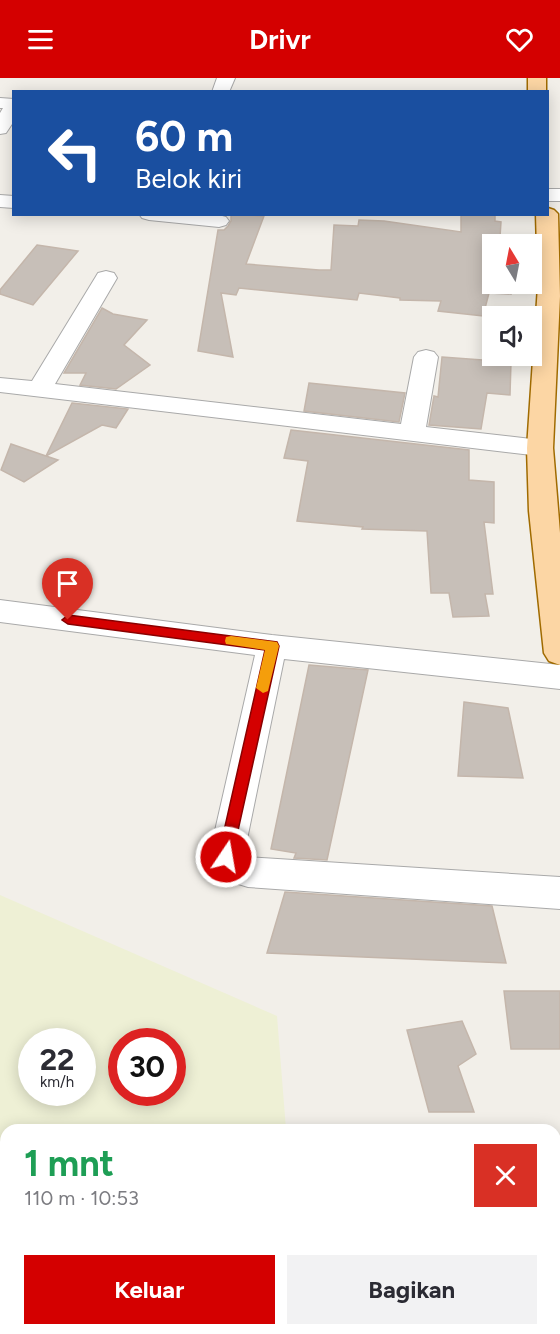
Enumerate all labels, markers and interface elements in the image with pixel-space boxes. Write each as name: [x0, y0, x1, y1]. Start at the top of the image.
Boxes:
icon: menu: [24, 23, 57, 56]
text: Drivr: [249, 23, 311, 56]
icon: heart: [503, 23, 536, 56]
text: 60 m: [135, 111, 233, 162]
icon: left: [36, 114, 114, 192]
text: Belok kiri: [135, 162, 242, 195]
north arrow: [482, 234, 542, 294]
map controls: [482, 234, 542, 366]
button: sound: [482, 306, 542, 366]
pin: [42, 558, 93, 620]
icon: arrive: [51, 567, 84, 600]
position arrow: [194, 825, 258, 889]
speed limit sign: 30: [108, 1028, 186, 1106]
text: 22: [40, 1041, 74, 1078]
text: km/h: [40, 1073, 74, 1091]
text: 1 mnt: [24, 1142, 114, 1185]
button: close: [474, 1144, 537, 1207]
text: 110 m · 10:53: [24, 1186, 139, 1210]
button: Keluar: [24, 1255, 275, 1324]
button: Bagikan: [287, 1255, 537, 1324]

